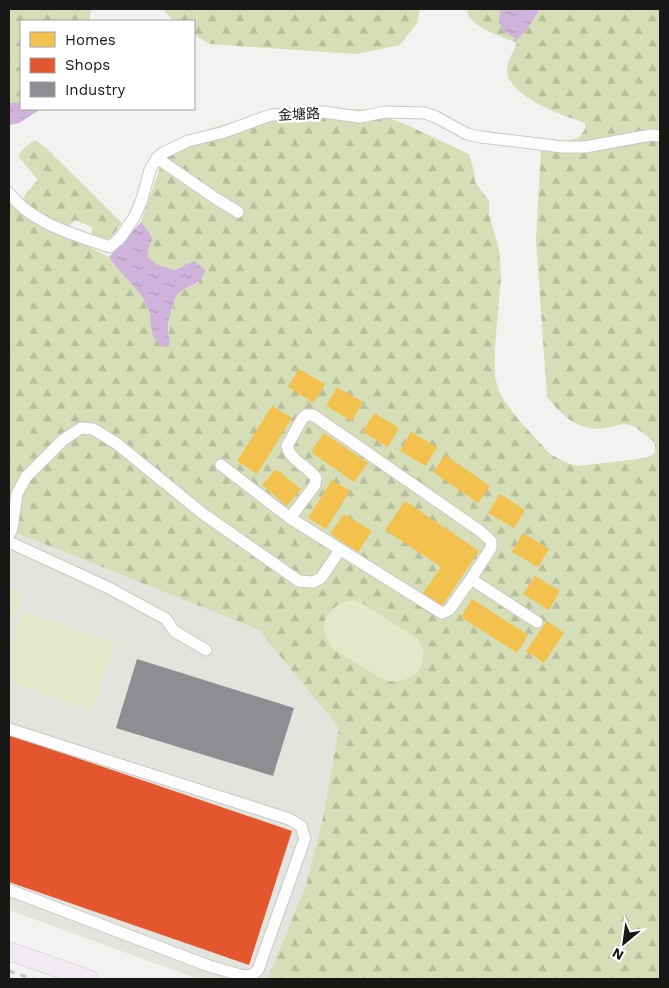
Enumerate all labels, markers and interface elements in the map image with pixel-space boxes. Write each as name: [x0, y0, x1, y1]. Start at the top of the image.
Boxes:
legend: [20, 20, 195, 110]
text: Homes: [65, 31, 116, 49]
text: Shops: [65, 56, 110, 74]
text: Industry: [65, 81, 126, 99]
street label: 金塘路: [278, 105, 320, 123]
north arrow: [599, 918, 649, 968]
text: N: [609, 945, 626, 964]

